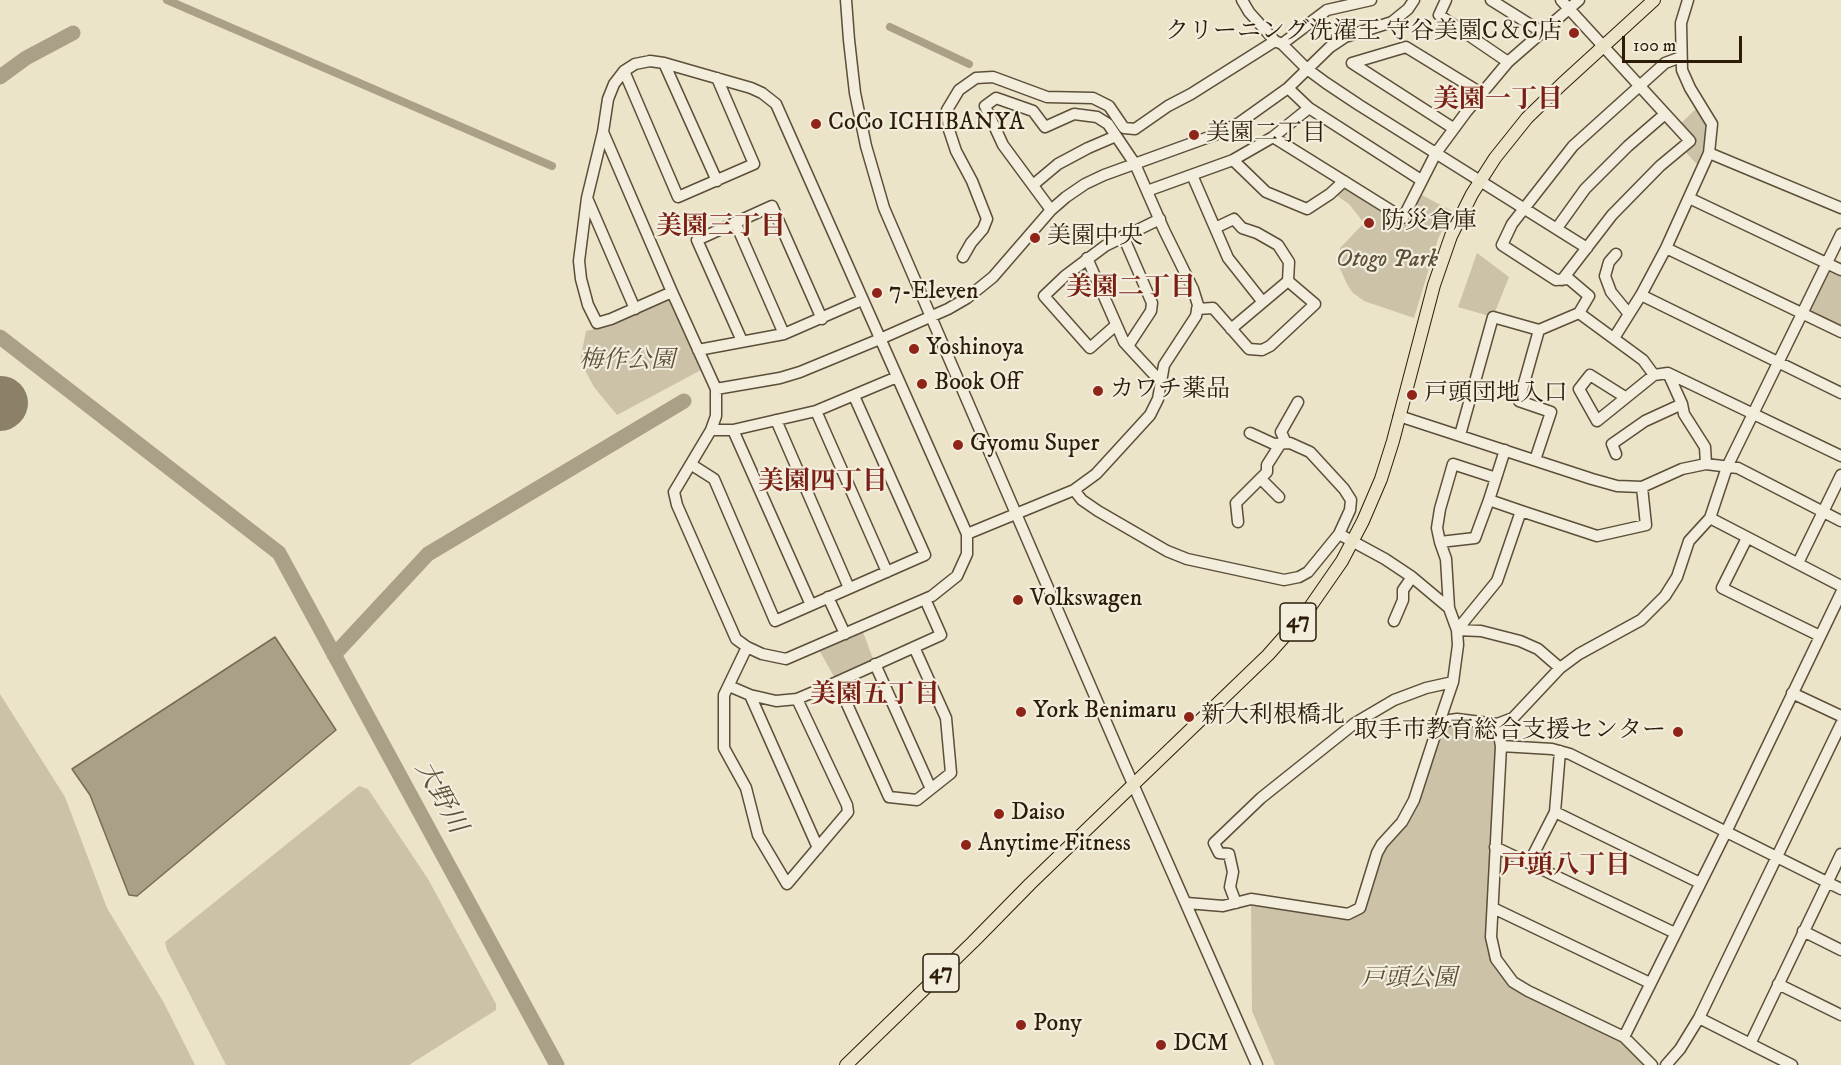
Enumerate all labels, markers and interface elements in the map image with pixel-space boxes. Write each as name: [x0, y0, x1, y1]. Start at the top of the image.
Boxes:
place label: クリーニング洗濯王 守谷美園C＆C店: [1165, 19, 1562, 47]
scale bar: [1625, 24, 1745, 62]
marker: クリーニング洗濯王 守谷美園C＆C店: [1567, 26, 1581, 40]
text: 100 m: [1633, 35, 1676, 57]
district label: 美園一丁目: [1433, 86, 1563, 118]
place label: CoCo ICHIBANYA: [828, 110, 1024, 138]
marker: CoCo ICHIBANYA: [809, 117, 823, 131]
place label: 美園二丁目: [1206, 121, 1326, 149]
marker: 美園二丁目: [1187, 128, 1201, 142]
place label: 防災倉庫: [1381, 209, 1477, 237]
district label: 美園三丁目: [656, 213, 786, 245]
marker: 防災倉庫: [1362, 216, 1376, 230]
place label: 美園中央: [1047, 224, 1143, 252]
marker: 美園中央: [1028, 231, 1042, 245]
park label: Otogo Park: [1336, 247, 1438, 275]
district label: 美園二丁目: [1066, 274, 1196, 306]
place label: 7-Eleven: [889, 279, 978, 307]
marker: 7-Eleven: [870, 286, 884, 300]
place label: Yoshinoya: [926, 335, 1024, 363]
marker: Yoshinoya: [907, 342, 921, 356]
park label: 梅作公園: [579, 348, 675, 376]
place label: Book Off: [934, 370, 1020, 398]
marker: Book Off: [915, 377, 929, 391]
place label: カワチ薬品: [1110, 377, 1230, 405]
place label: 戸頭団地入口: [1424, 381, 1568, 409]
marker: カワチ薬品: [1091, 384, 1105, 398]
marker: 戸頭団地入口: [1405, 388, 1419, 402]
place label: Gyomu Super: [970, 431, 1099, 459]
marker: Gyomu Super: [951, 438, 965, 452]
district label: 美園四丁目: [758, 468, 888, 500]
place label: Volkswagen: [1030, 586, 1142, 614]
marker: Volkswagen: [1011, 593, 1025, 607]
road number: 47: [1280, 603, 1316, 641]
district label: 美園五丁目: [810, 681, 940, 713]
place label: York Benimaru: [1033, 698, 1177, 726]
place label: 新大利根橋北: [1201, 703, 1345, 731]
marker: York Benimaru: [1014, 705, 1028, 719]
marker: 新大利根橋北: [1182, 710, 1196, 724]
place label: 取手市教育総合支援センター: [1354, 718, 1666, 746]
marker: 取手市教育総合支援センター: [1671, 725, 1685, 739]
water label: 大野川: [406, 756, 472, 840]
place label: Daiso: [1011, 800, 1065, 828]
marker: Daiso: [992, 807, 1006, 821]
place label: Anytime Fitness: [978, 831, 1131, 859]
marker: Anytime Fitness: [959, 838, 973, 852]
district label: 戸頭八丁目: [1501, 852, 1631, 884]
road number: 47: [923, 954, 959, 992]
park label: 戸頭公園: [1361, 966, 1457, 994]
place label: Pony: [1033, 1011, 1082, 1039]
marker: Pony: [1014, 1018, 1028, 1032]
place label: DCM: [1173, 1031, 1229, 1059]
marker: DCM: [1154, 1038, 1168, 1052]

